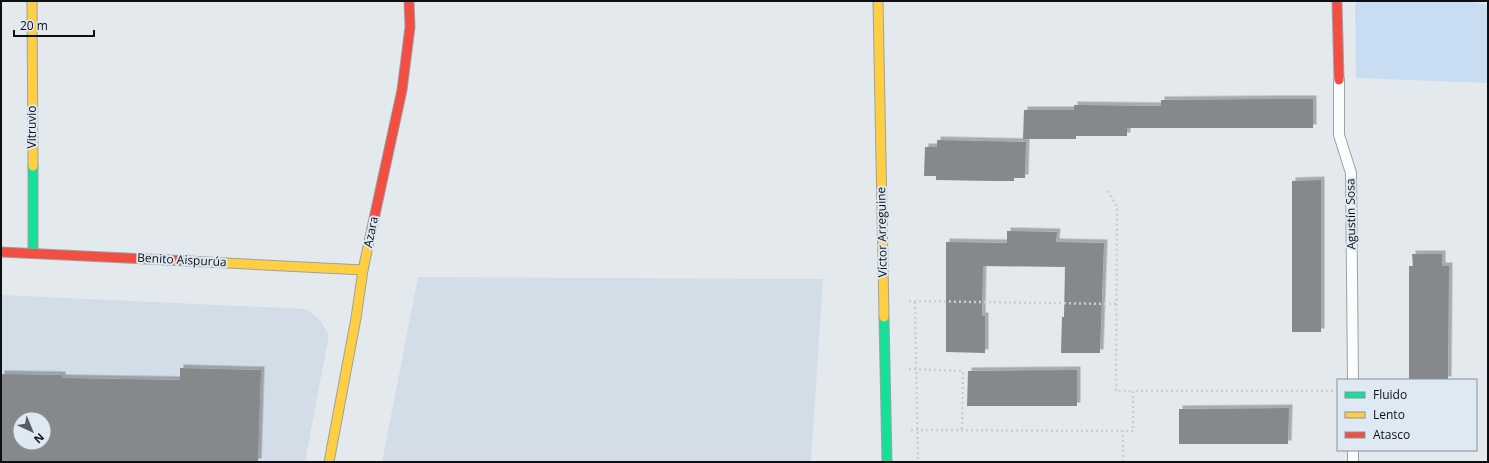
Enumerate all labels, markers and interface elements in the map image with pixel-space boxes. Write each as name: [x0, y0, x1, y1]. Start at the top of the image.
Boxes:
scale bar: [14, 12, 94, 38]
text: 20 m: [20, 17, 48, 34]
street label: Vitruvio: [23, 106, 40, 148]
street label: Agustín Sosa: [1341, 178, 1360, 250]
street label: Víctor Arreguine: [872, 186, 891, 277]
street label: Azara: [359, 215, 382, 249]
street label: Benito Aispurúa: [137, 249, 227, 270]
legend: [1337, 379, 1477, 451]
text: Fluido: [1373, 386, 1407, 403]
text: Lento: [1373, 406, 1405, 423]
north arrow: [12, 411, 52, 451]
text: Atasco: [1373, 426, 1410, 443]
text: N: [31, 430, 48, 447]

